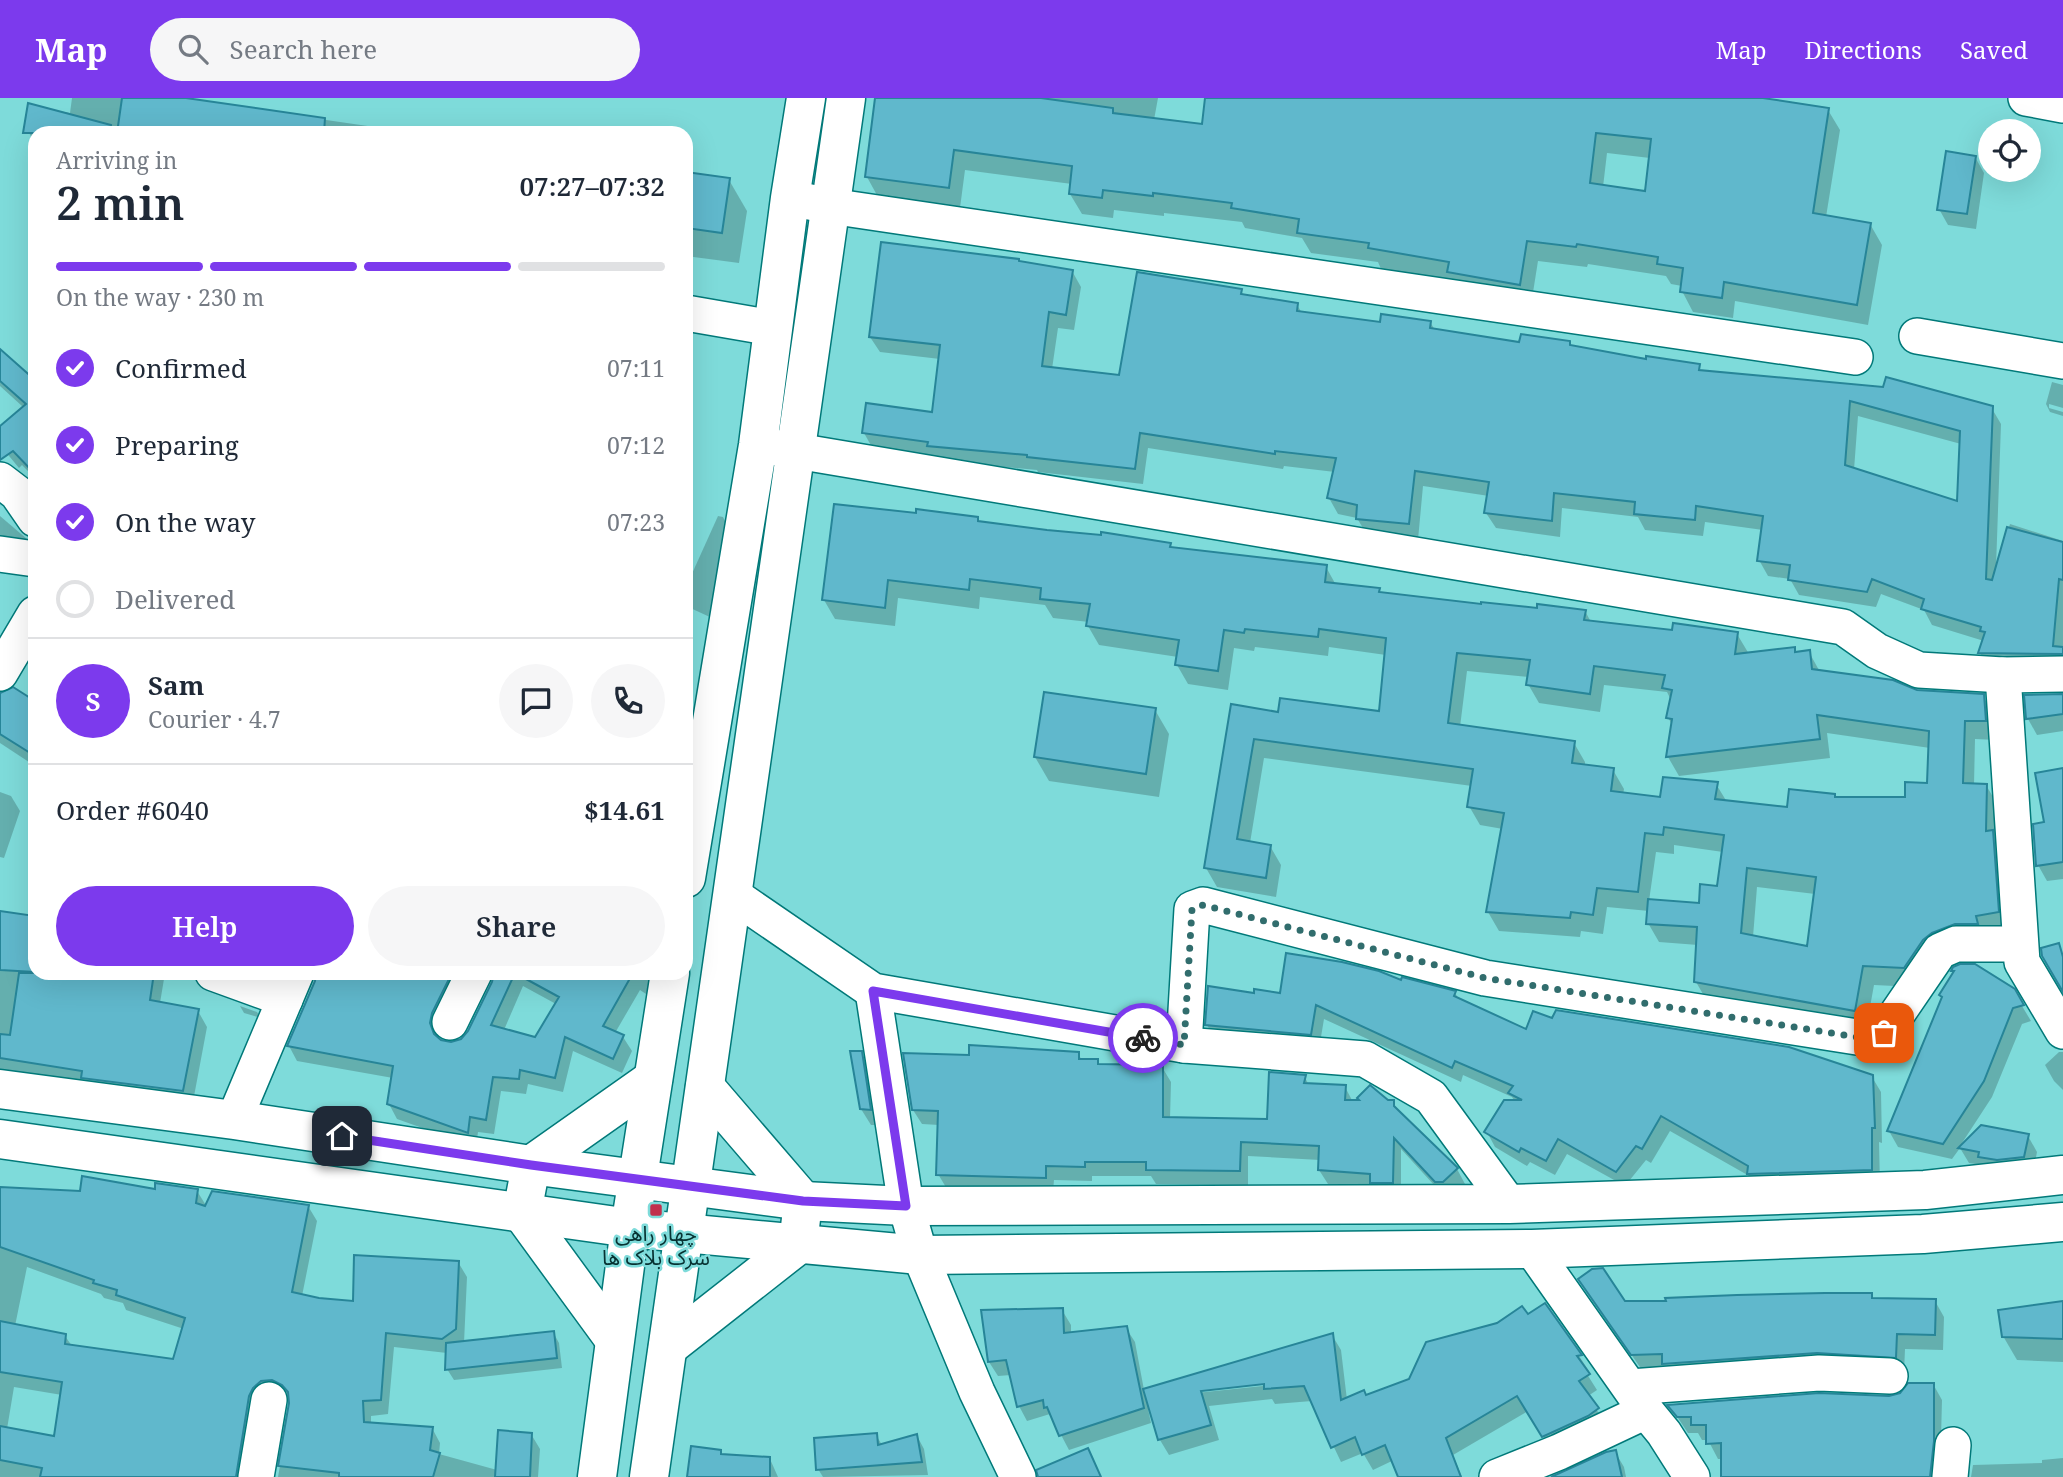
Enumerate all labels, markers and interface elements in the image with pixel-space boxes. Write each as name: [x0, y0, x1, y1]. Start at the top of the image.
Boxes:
search box: [150, 18, 640, 81]
text: Map: [35, 27, 108, 72]
icon: search: [174, 30, 212, 68]
text: Search here: [230, 31, 377, 67]
text: Map: [1716, 33, 1767, 66]
text: Directions: [1805, 33, 1922, 66]
text: Saved: [1960, 33, 2028, 66]
map controls: [1978, 119, 2041, 182]
button: locate: [1978, 119, 2041, 182]
text: Arriving in: [56, 144, 177, 176]
text: 07:27–07:32: [519, 168, 665, 204]
text: 2 min: [56, 171, 184, 233]
text: On the way · 230 m: [56, 281, 264, 313]
icon: check: [56, 349, 94, 387]
text: Confirmed: [115, 350, 247, 386]
text: 07:11: [607, 352, 665, 384]
icon: check: [56, 426, 94, 464]
text: Preparing: [115, 427, 239, 463]
text: 07:12: [607, 429, 665, 461]
icon: check: [56, 503, 94, 541]
text: On the way: [115, 504, 255, 540]
text: 07:23: [607, 506, 665, 538]
text: Delivered: [115, 581, 235, 617]
button: chat: [499, 664, 573, 738]
button: phone: [591, 664, 665, 738]
text: Sam: [148, 667, 204, 703]
text: S: [85, 683, 101, 719]
text: Courier · 4.7: [148, 703, 281, 735]
text: Order #6040: [56, 792, 209, 828]
text: $14.61: [584, 792, 665, 828]
button: Help: [56, 886, 354, 966]
button: Share: [368, 886, 665, 966]
courier: [1108, 1003, 1178, 1073]
pin: [1854, 1003, 1914, 1063]
icon: bag: [1865, 1014, 1903, 1052]
icon: bike: [1124, 1019, 1162, 1057]
pin: [312, 1106, 372, 1166]
icon: home: [323, 1117, 361, 1155]
marker: چهار راهی سرک بلاک ها: [648, 1202, 664, 1218]
place label: چهار راهی سرک بلاک ها: [602, 1219, 710, 1271]

